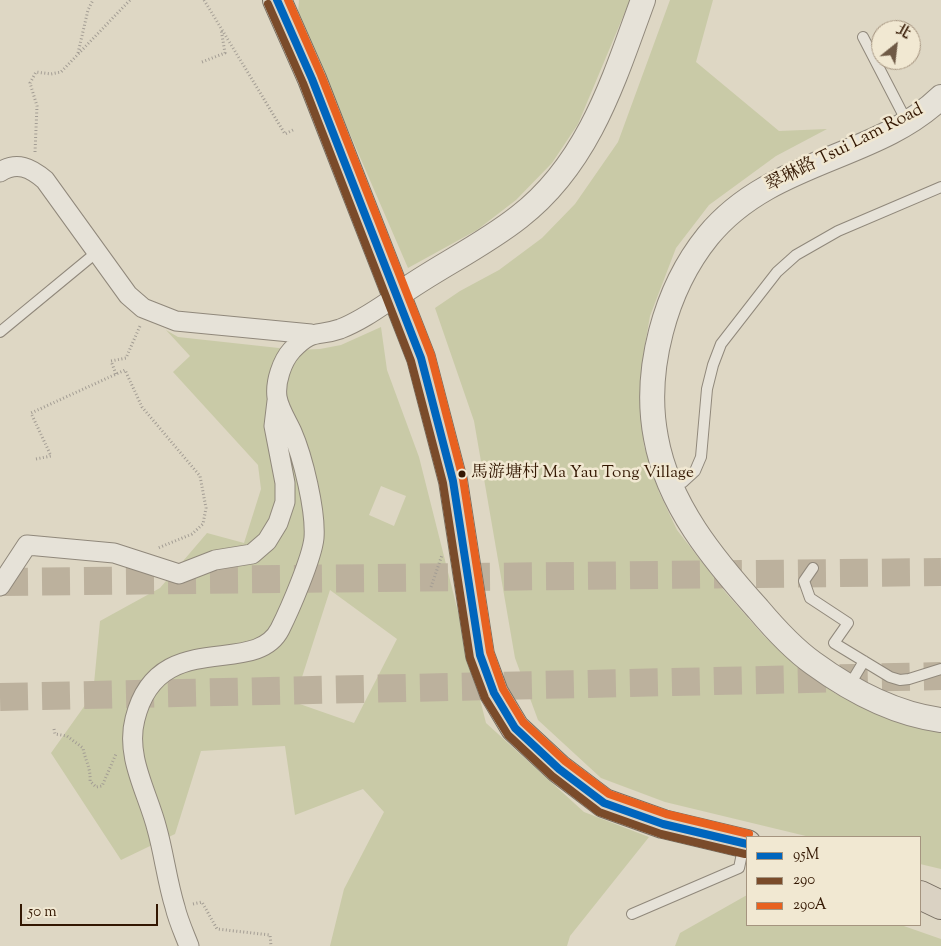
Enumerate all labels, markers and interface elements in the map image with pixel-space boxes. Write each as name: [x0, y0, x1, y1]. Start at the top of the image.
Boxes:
north arrow: [871, 20, 921, 70]
text: 北: [892, 21, 914, 45]
street label: 翠琳路 Tsui Lam Road: [763, 100, 927, 198]
place label: 馬游塘村 Ma Yau Tong Village: [471, 464, 694, 484]
marker: 馬游塘村 Ma Yau Tong Village: [457, 469, 467, 479]
legend: [746, 836, 921, 926]
text: 95M: [793, 845, 819, 866]
text: 290: [793, 870, 815, 891]
scale bar: [22, 894, 160, 926]
text: 290A: [793, 895, 827, 916]
text: 50 m: [28, 902, 57, 923]

